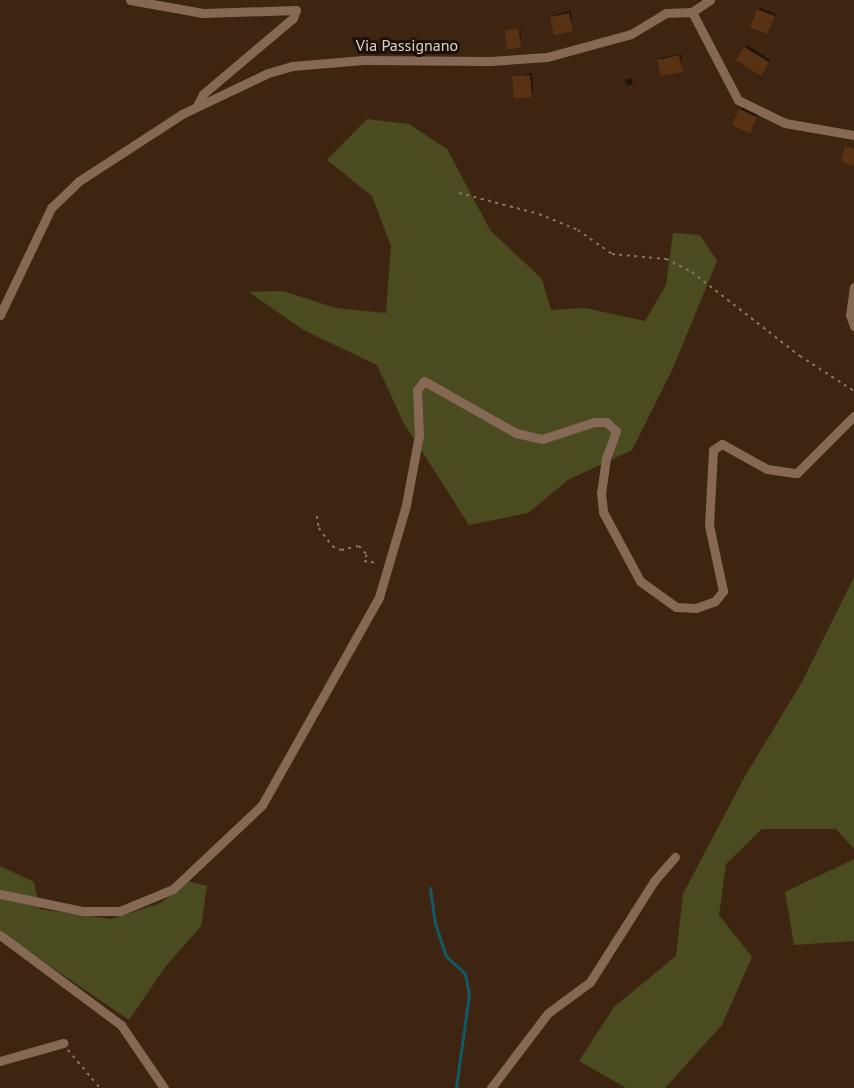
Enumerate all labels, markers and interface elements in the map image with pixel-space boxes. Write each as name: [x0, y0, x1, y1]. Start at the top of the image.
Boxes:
street label: Via Passignano: [356, 35, 458, 55]

